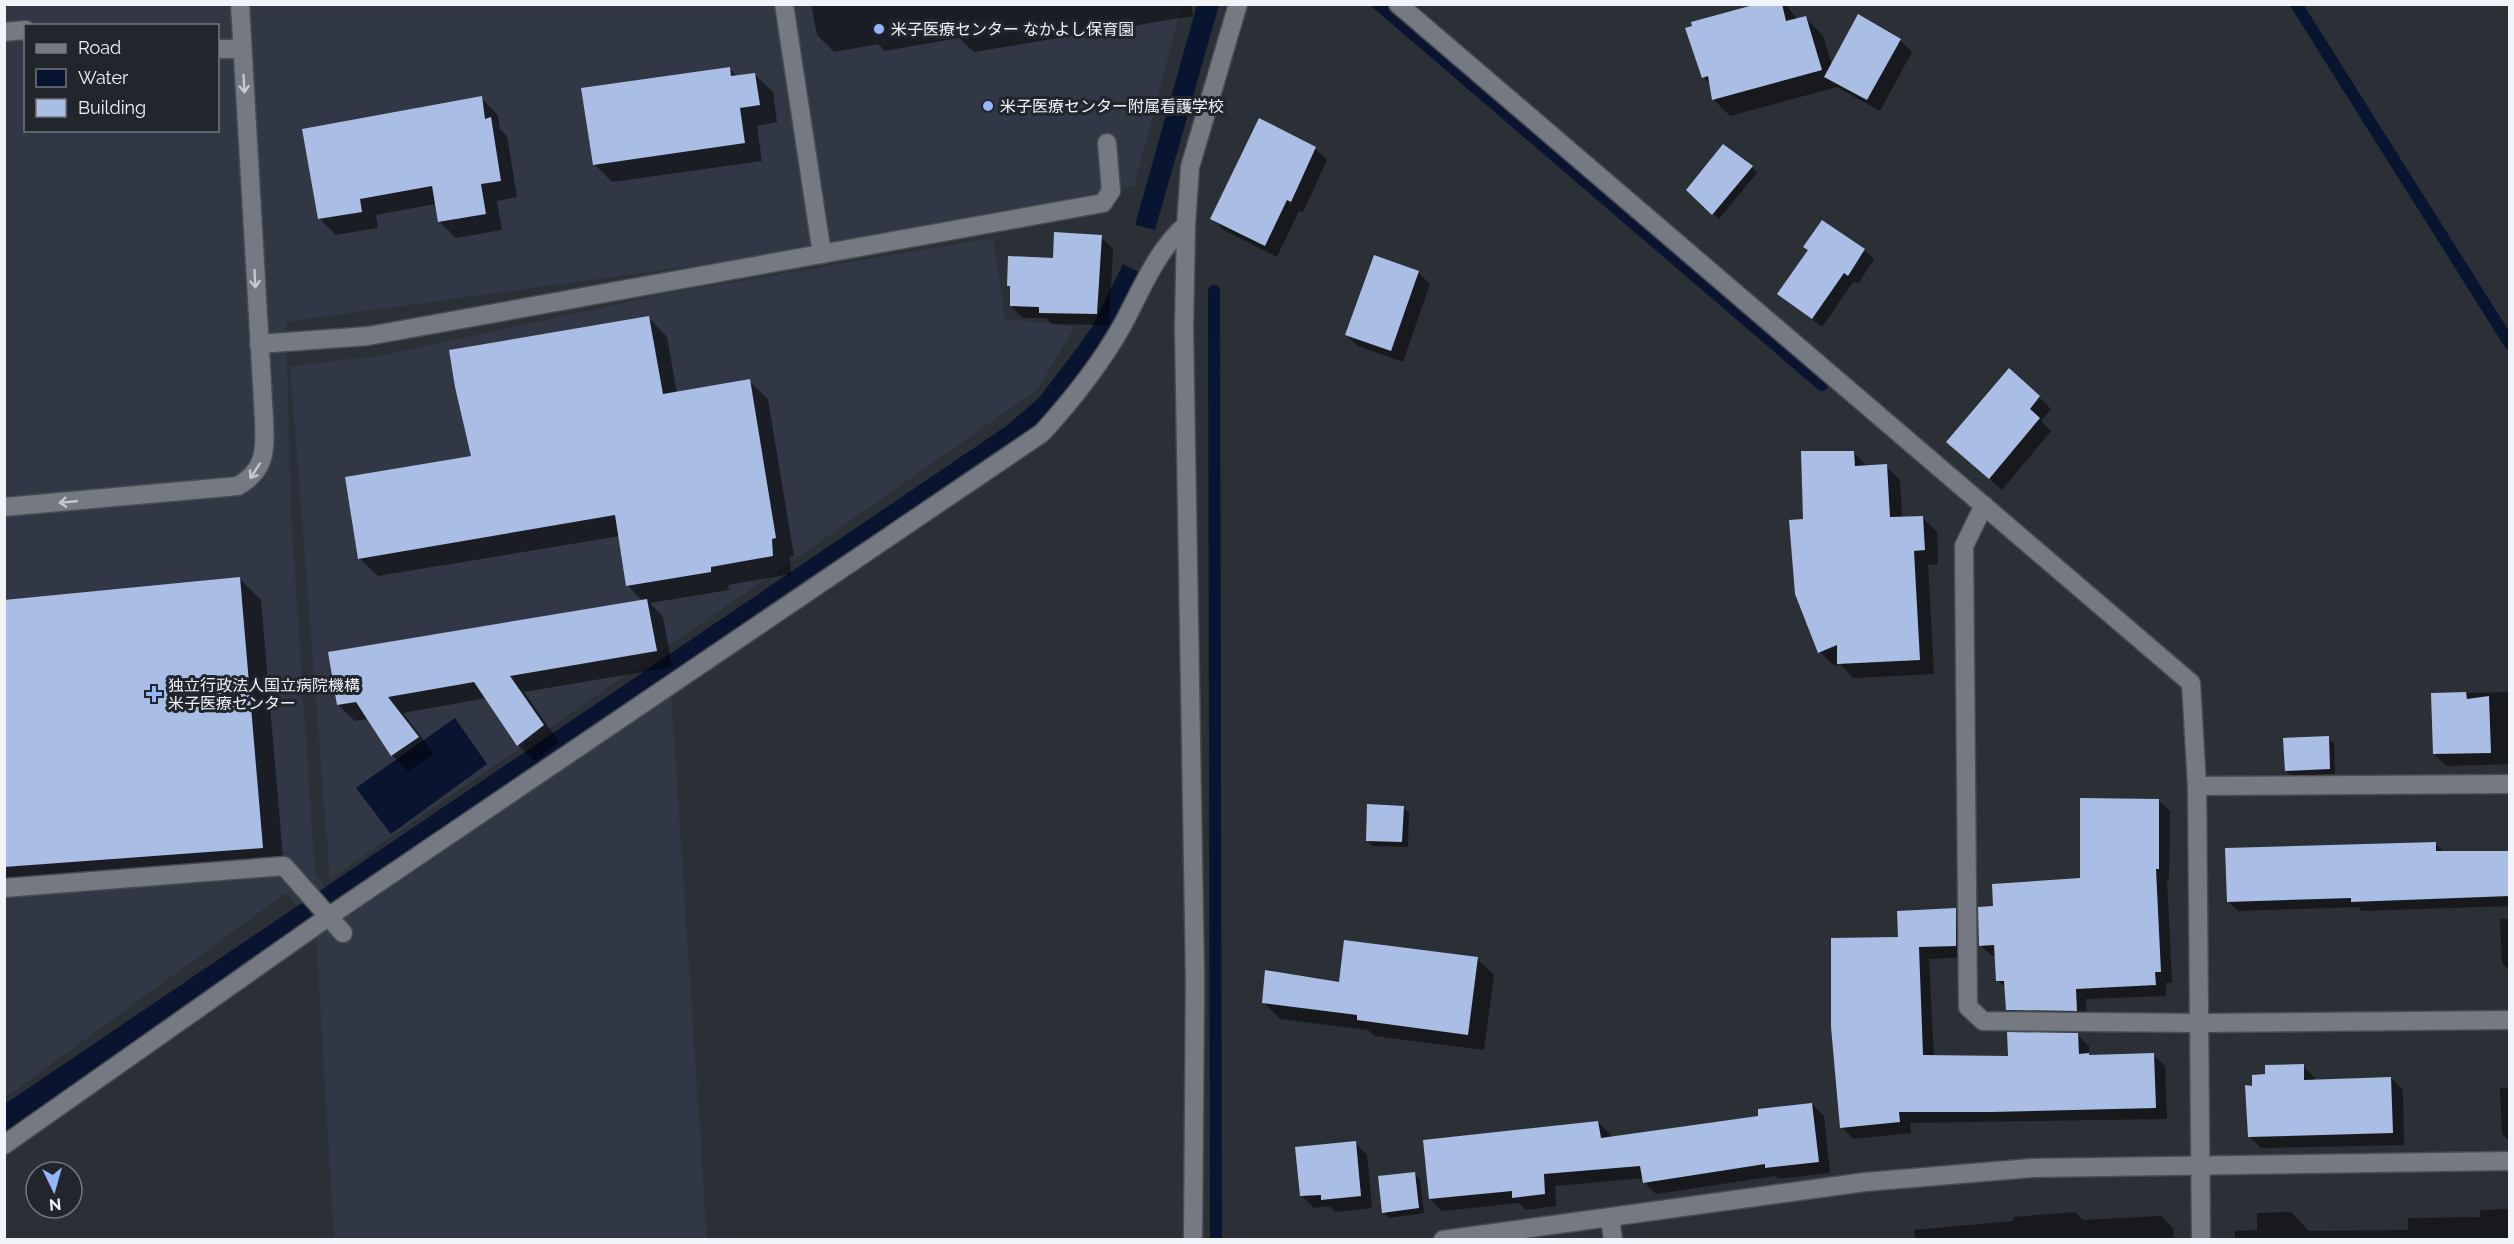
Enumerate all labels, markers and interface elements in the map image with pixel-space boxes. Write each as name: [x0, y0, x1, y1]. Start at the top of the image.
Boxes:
place label: 米子医療センター なかよし保育園: [891, 20, 1134, 39]
marker: 米子医療センター なかよし保育園: [872, 22, 886, 36]
legend: [24, 24, 219, 132]
text: Road: [78, 37, 121, 58]
text: Water: [78, 67, 129, 88]
one-way arrow: [239, 73, 250, 93]
text: Building: [78, 97, 146, 118]
place label: 米子医療センター附属看護学校: [1000, 97, 1224, 116]
marker: 米子医療センター附属看護学校: [981, 99, 995, 113]
one-way arrow: [250, 268, 261, 288]
one-way arrow: [249, 462, 262, 479]
one-way arrow: [58, 496, 78, 507]
place label: 独立行政法人国立病院機構 米子医療センター: [168, 676, 360, 713]
marker: 独立行政法人国立病院機構 米子医療センター: [145, 685, 163, 703]
north arrow: [24, 1160, 84, 1220]
text: N: [48, 1194, 62, 1214]

